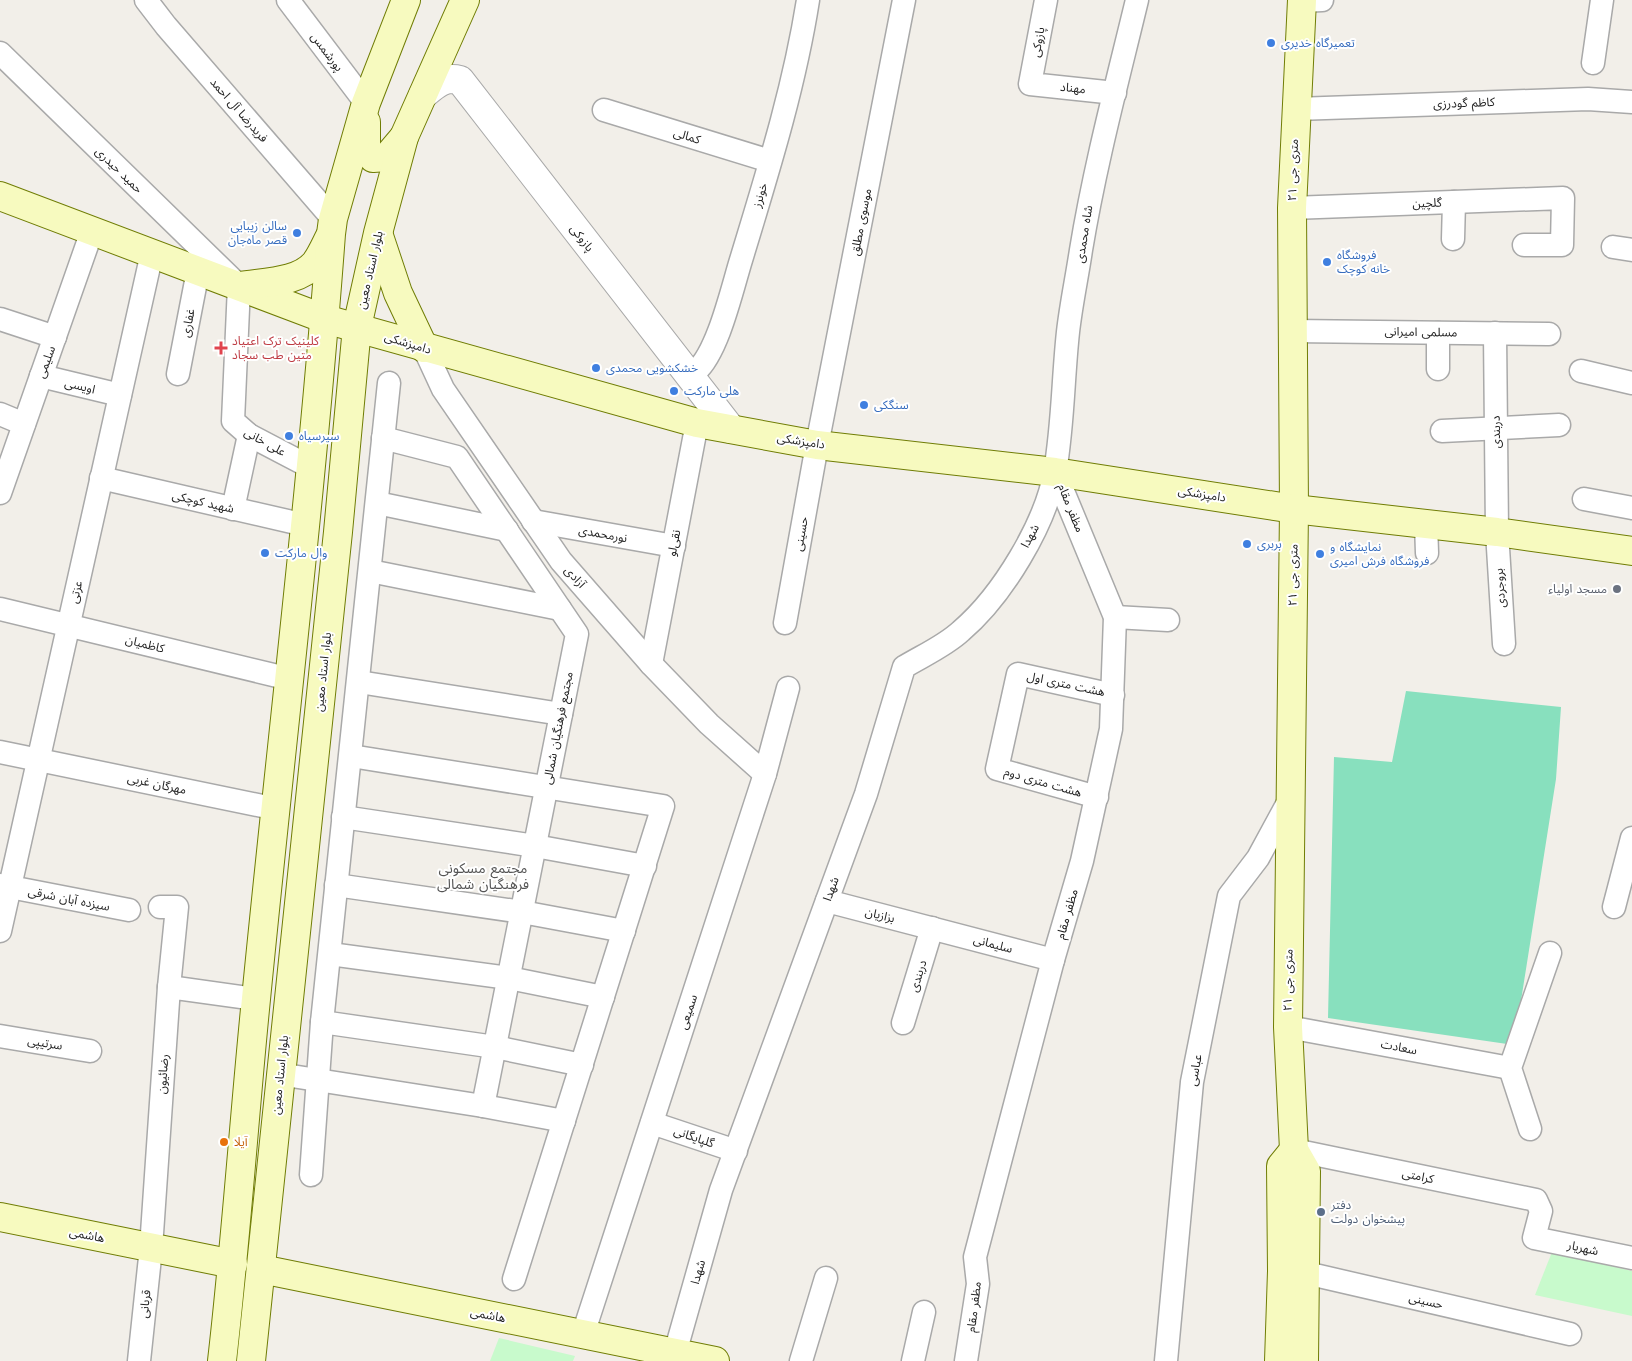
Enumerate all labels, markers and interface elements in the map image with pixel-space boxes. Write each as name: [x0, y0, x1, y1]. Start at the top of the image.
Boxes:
street label: پازوکی: [1028, 26, 1049, 58]
street label: پورشمس: [307, 30, 346, 75]
place label: تعمیرگاه خدیری: [1281, 36, 1355, 50]
marker: تعمیرگاه خدیری: [1265, 37, 1277, 49]
street label: فریدرضا آل احمد: [207, 75, 271, 145]
street label: مهناد: [1059, 80, 1087, 96]
street label: کاظم گودرزی: [1433, 95, 1496, 113]
street label: کمالی: [672, 125, 703, 147]
street label: ۲۱ متری جی: [1285, 139, 1301, 201]
street label: حمید حیدری: [92, 144, 146, 196]
street label: خونرز: [749, 181, 770, 210]
street label: موسوی مطلق: [848, 187, 875, 257]
street label: گلچین: [1412, 195, 1443, 212]
street label: شاه محمدی: [1073, 204, 1095, 264]
place label: سالن زیبایی قصر ماه‌جان: [228, 219, 287, 247]
street label: پازوکی: [566, 222, 597, 255]
marker: سالن زیبایی قصر ماه‌جان: [291, 227, 303, 239]
street label: بلوار استاد معین: [354, 230, 386, 310]
place label: فروشگاه خانه کوچک: [1337, 248, 1390, 277]
marker: فروشگاه خانه کوچک: [1321, 256, 1333, 268]
street label: غفاری: [178, 307, 198, 339]
street label: مسلمی امیرانی: [1384, 324, 1458, 340]
street label: دامپزشکی: [383, 329, 433, 358]
place label: کلینیک ترک اعتیاد متین طب سجاد: [232, 334, 320, 362]
marker: کلینیک ترک اعتیاد متین طب سجاد: [214, 341, 228, 355]
street label: سلیمی: [34, 344, 58, 380]
place label: خشکشویی محمدی: [606, 361, 698, 375]
marker: خشکشویی محمدی: [590, 362, 602, 374]
street label: اویسی: [63, 375, 97, 397]
place label: هلی مارکت: [684, 384, 739, 398]
marker: هلی مارکت: [668, 385, 680, 397]
place label: سنگکی: [874, 398, 909, 412]
marker: سنگکی: [858, 399, 870, 411]
street label: دربندی: [1489, 415, 1503, 448]
street label: علی خانی: [242, 425, 288, 459]
place label: سیرسیاه: [299, 429, 340, 443]
marker: سیرسیاه: [283, 430, 295, 442]
street label: دامپزشکی: [776, 430, 826, 453]
street label: مظفر مقام: [1053, 482, 1087, 535]
street label: دامپزشکی: [1177, 483, 1227, 506]
street label: شهید کوچکی: [170, 488, 235, 517]
street label: حسینی: [791, 516, 811, 552]
street label: شهدا: [1018, 522, 1042, 550]
street label: نورمحمدی: [578, 523, 628, 545]
street label: نقی‌لو: [665, 529, 683, 557]
place label: بربری: [1257, 537, 1282, 551]
marker: بربری: [1241, 538, 1253, 550]
place label: نمایشگاه و فروشگاه فرش امیری: [1330, 540, 1429, 568]
street label: ۲۱ متری جی: [1285, 544, 1301, 606]
place label: وال مارکت: [275, 546, 327, 560]
marker: وال مارکت: [259, 547, 271, 559]
marker: نمایشگاه و فروشگاه فرش امیری: [1314, 548, 1326, 560]
street label: آزادی: [562, 563, 589, 591]
street label: بروجردی: [1492, 568, 1508, 608]
street label: عزتی: [67, 579, 85, 605]
place label: مسجد اولیاء: [1548, 582, 1607, 596]
marker: مسجد اولیاء: [1611, 583, 1623, 595]
street label: کاظمیان: [124, 632, 167, 656]
street label: بلوار استاد معین: [312, 632, 334, 712]
street label: هشت متری اول: [1026, 669, 1106, 699]
street label: مجتمع فرهنگیان شمالی: [540, 670, 578, 786]
street label: هشت متری دوم: [1002, 764, 1083, 802]
street label: مهرگان غربی: [126, 771, 188, 797]
district label: مجتمع مسکونی فرهنگیان شمالی: [437, 860, 529, 893]
street label: شهدا: [820, 875, 842, 903]
street label: سیزده آبان شرقی: [27, 884, 111, 914]
street label: مظفر مقام: [1053, 887, 1083, 941]
street label: بزازیان: [864, 905, 896, 925]
street label: سلیمانی: [972, 932, 1014, 956]
street label: ۲۱ متری جی: [1280, 949, 1296, 1011]
street label: دربندی: [907, 958, 930, 994]
street label: سمیعی: [676, 993, 700, 1031]
street label: سرتیپی: [26, 1033, 63, 1054]
street label: بلوار استاد معین: [269, 1035, 291, 1115]
street label: سعادت: [1380, 1037, 1418, 1057]
street label: عباسی: [1185, 1053, 1205, 1087]
street label: رضائیون: [155, 1054, 171, 1094]
street label: گلپایگانی: [672, 1124, 717, 1152]
place label: آیلا: [234, 1135, 248, 1149]
marker: آیلا: [218, 1136, 230, 1148]
street label: کرامتی: [1401, 1166, 1436, 1186]
place label: دفتر پیشخوان دولت: [1330, 1198, 1405, 1227]
marker: دفتر پیشخوان دولت: [1315, 1206, 1327, 1218]
street label: هاشمی: [68, 1225, 106, 1245]
street label: شهریار: [1565, 1238, 1600, 1258]
street label: شهدا: [688, 1258, 708, 1286]
street label: مظفر مقام: [964, 1281, 986, 1333]
street label: قربانی: [137, 1289, 153, 1319]
street label: حسینی: [1408, 1290, 1444, 1312]
street label: هاشمی: [469, 1305, 507, 1325]

